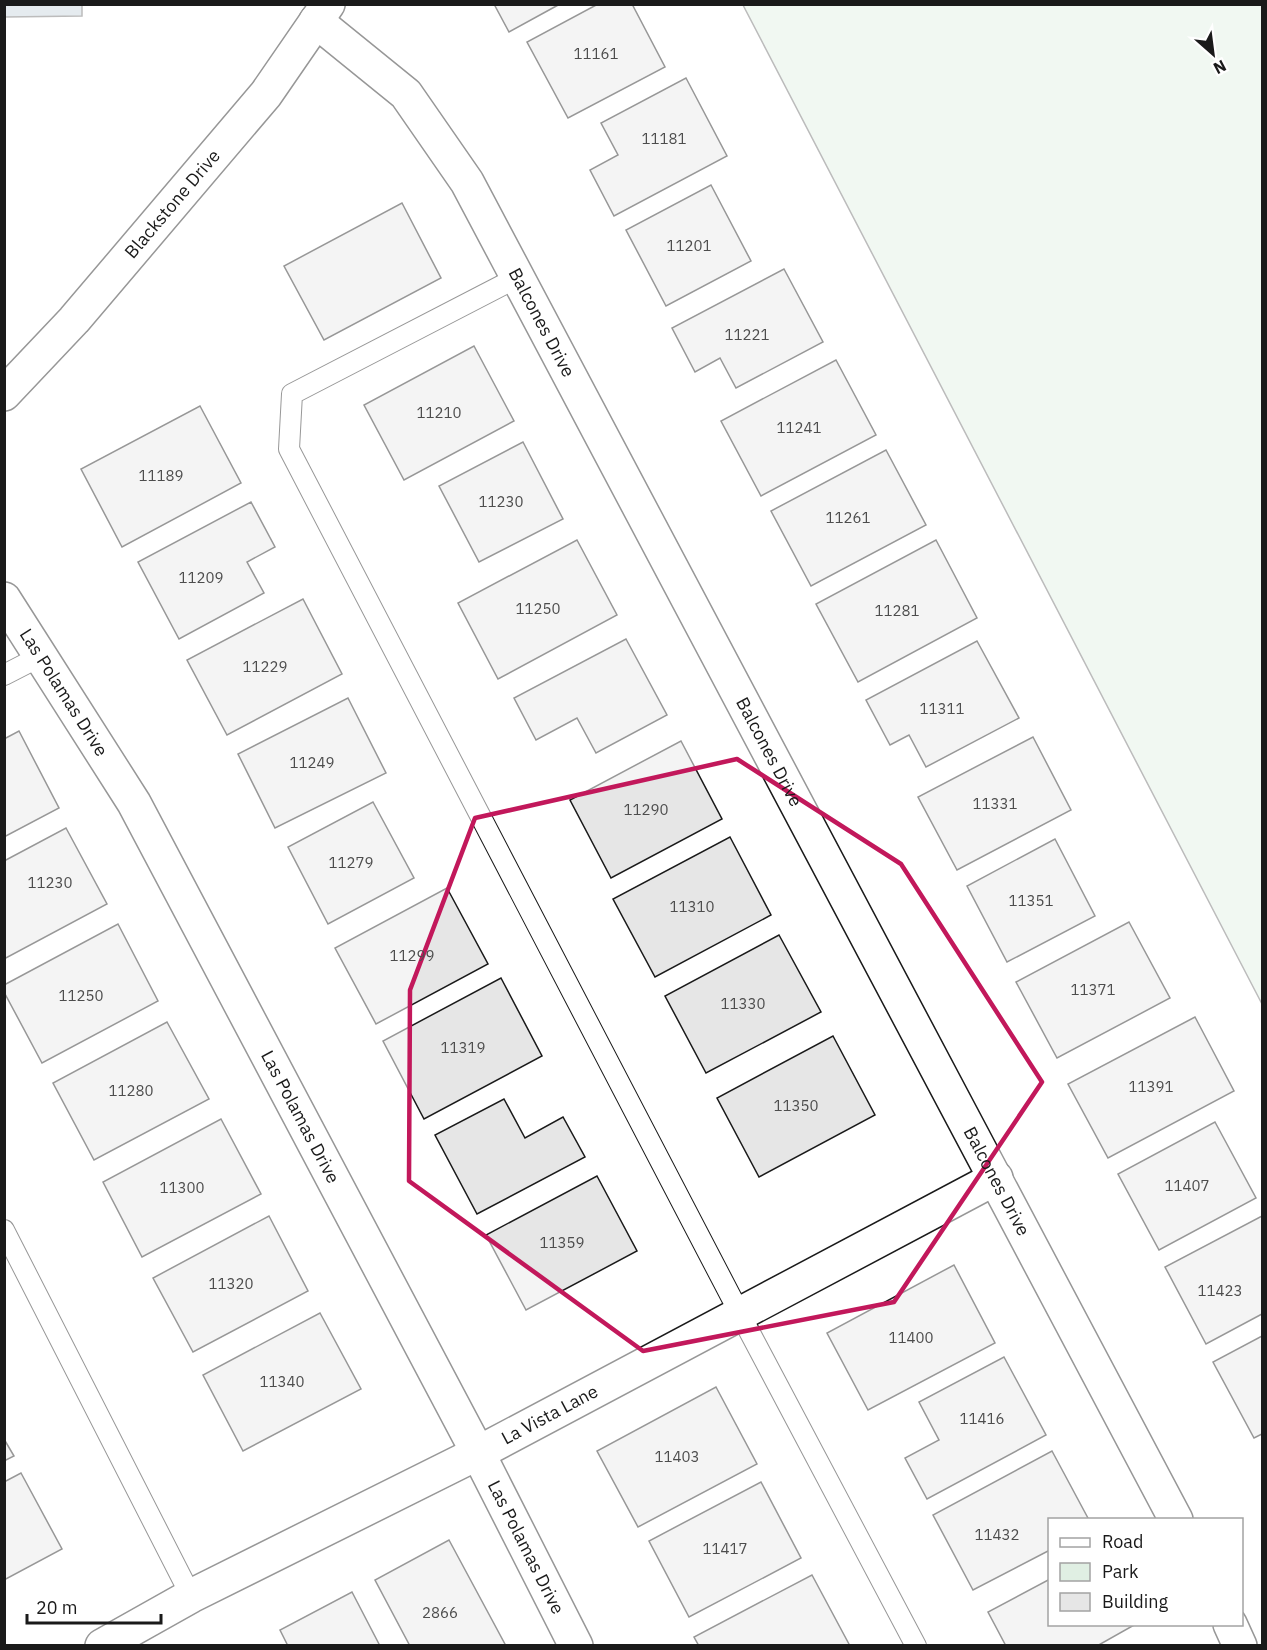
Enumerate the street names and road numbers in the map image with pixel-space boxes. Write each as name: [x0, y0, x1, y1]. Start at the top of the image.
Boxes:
street label: Blackstone Drive: [119, 144, 225, 263]
street label: Balcones Drive: [504, 264, 580, 381]
street label: Las Polamas Drive: [15, 624, 113, 761]
street label: Balcones Drive: [731, 693, 808, 810]
street label: Las Polamas Drive: [256, 1046, 345, 1187]
street label: Balcones Drive: [959, 1123, 1035, 1240]
street label: La Vista Lane: [497, 1379, 602, 1449]
street label: Las Polamas Drive: [483, 1476, 570, 1618]

